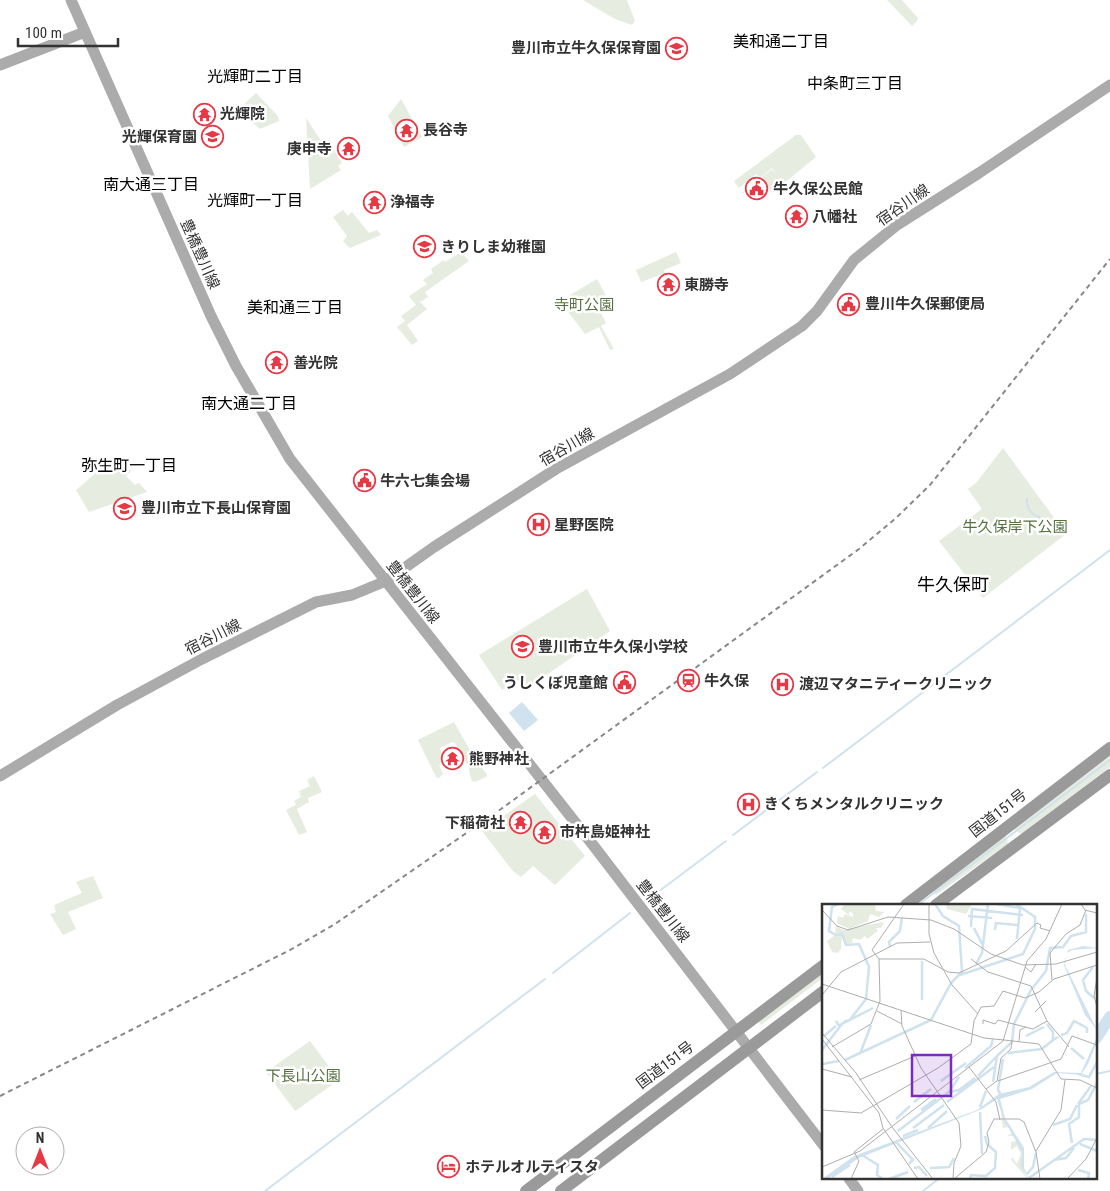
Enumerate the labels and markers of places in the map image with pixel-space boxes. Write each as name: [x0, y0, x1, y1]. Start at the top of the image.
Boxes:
school or university icon: 豊川市立牛久保保育園: [665, 36, 689, 60]
place label: 豊川市立牛久保保育園: [511, 39, 661, 57]
temple icon: 光輝院: [192, 102, 216, 126]
place label: 光輝院: [220, 105, 265, 123]
temple icon: 長谷寺: [395, 118, 419, 142]
place label: 長谷寺: [423, 121, 468, 139]
school or university icon: 光輝保育園: [201, 125, 225, 149]
place label: 光輝保育園: [122, 128, 197, 146]
temple icon: 庚申寺: [336, 137, 360, 161]
place label: 庚申寺: [287, 140, 332, 158]
public building icon: 牛久保公民館: [745, 177, 769, 201]
place label: 牛久保公民館: [773, 180, 863, 198]
temple icon: 浄福寺: [362, 190, 386, 214]
place label: 浄福寺: [390, 193, 435, 211]
temple icon: 八幡社: [784, 205, 808, 229]
place label: 八幡社: [812, 208, 857, 226]
school or university icon: きりしま幼稚園: [413, 235, 437, 259]
place label: きりしま幼稚園: [441, 238, 546, 256]
temple icon: 東勝寺: [656, 273, 680, 297]
place label: 東勝寺: [684, 276, 729, 294]
public building icon: 豊川牛久保郵便局: [837, 292, 861, 316]
place label: 豊川牛久保郵便局: [865, 295, 985, 313]
temple icon: 善光院: [265, 351, 289, 375]
place label: 善光院: [293, 354, 338, 372]
public building icon: 牛六七集会場: [352, 469, 376, 493]
place label: 牛六七集会場: [380, 472, 470, 490]
school or university icon: 豊川市立下長山保育園: [113, 496, 137, 520]
place label: 豊川市立下長山保育園: [141, 499, 291, 517]
hospital icon: 星野医院: [526, 513, 550, 537]
place label: 星野医院: [554, 516, 614, 534]
school or university icon: 豊川市立牛久保小学校: [510, 635, 534, 659]
place label: 豊川市立牛久保小学校: [538, 638, 688, 656]
station icon: 牛久保: [676, 669, 700, 693]
public building icon: うしくぼ児童館: [612, 671, 636, 695]
place label: 牛久保: [704, 672, 750, 690]
hospital icon: 渡辺マタニティークリニック: [771, 672, 795, 696]
place label: うしくぼ児童館: [503, 674, 608, 692]
place label: 渡辺マタニティークリニック: [799, 675, 993, 693]
temple icon: 熊野神社: [441, 747, 465, 771]
place label: 熊野神社: [469, 750, 529, 768]
hospital icon: きくちメンタルクリニック: [736, 792, 760, 816]
place label: きくちメンタルクリニック: [764, 795, 944, 813]
temple icon: 下稲荷社: [509, 811, 533, 835]
place label: 下稲荷社: [445, 814, 505, 832]
temple icon: 市杵島姫神社: [532, 820, 556, 844]
place label: 市杵島姫神社: [560, 823, 650, 841]
hotel icon: ホテルオルティスタ: [437, 1155, 461, 1179]
place label: ホテルオルティスタ: [465, 1158, 599, 1176]

